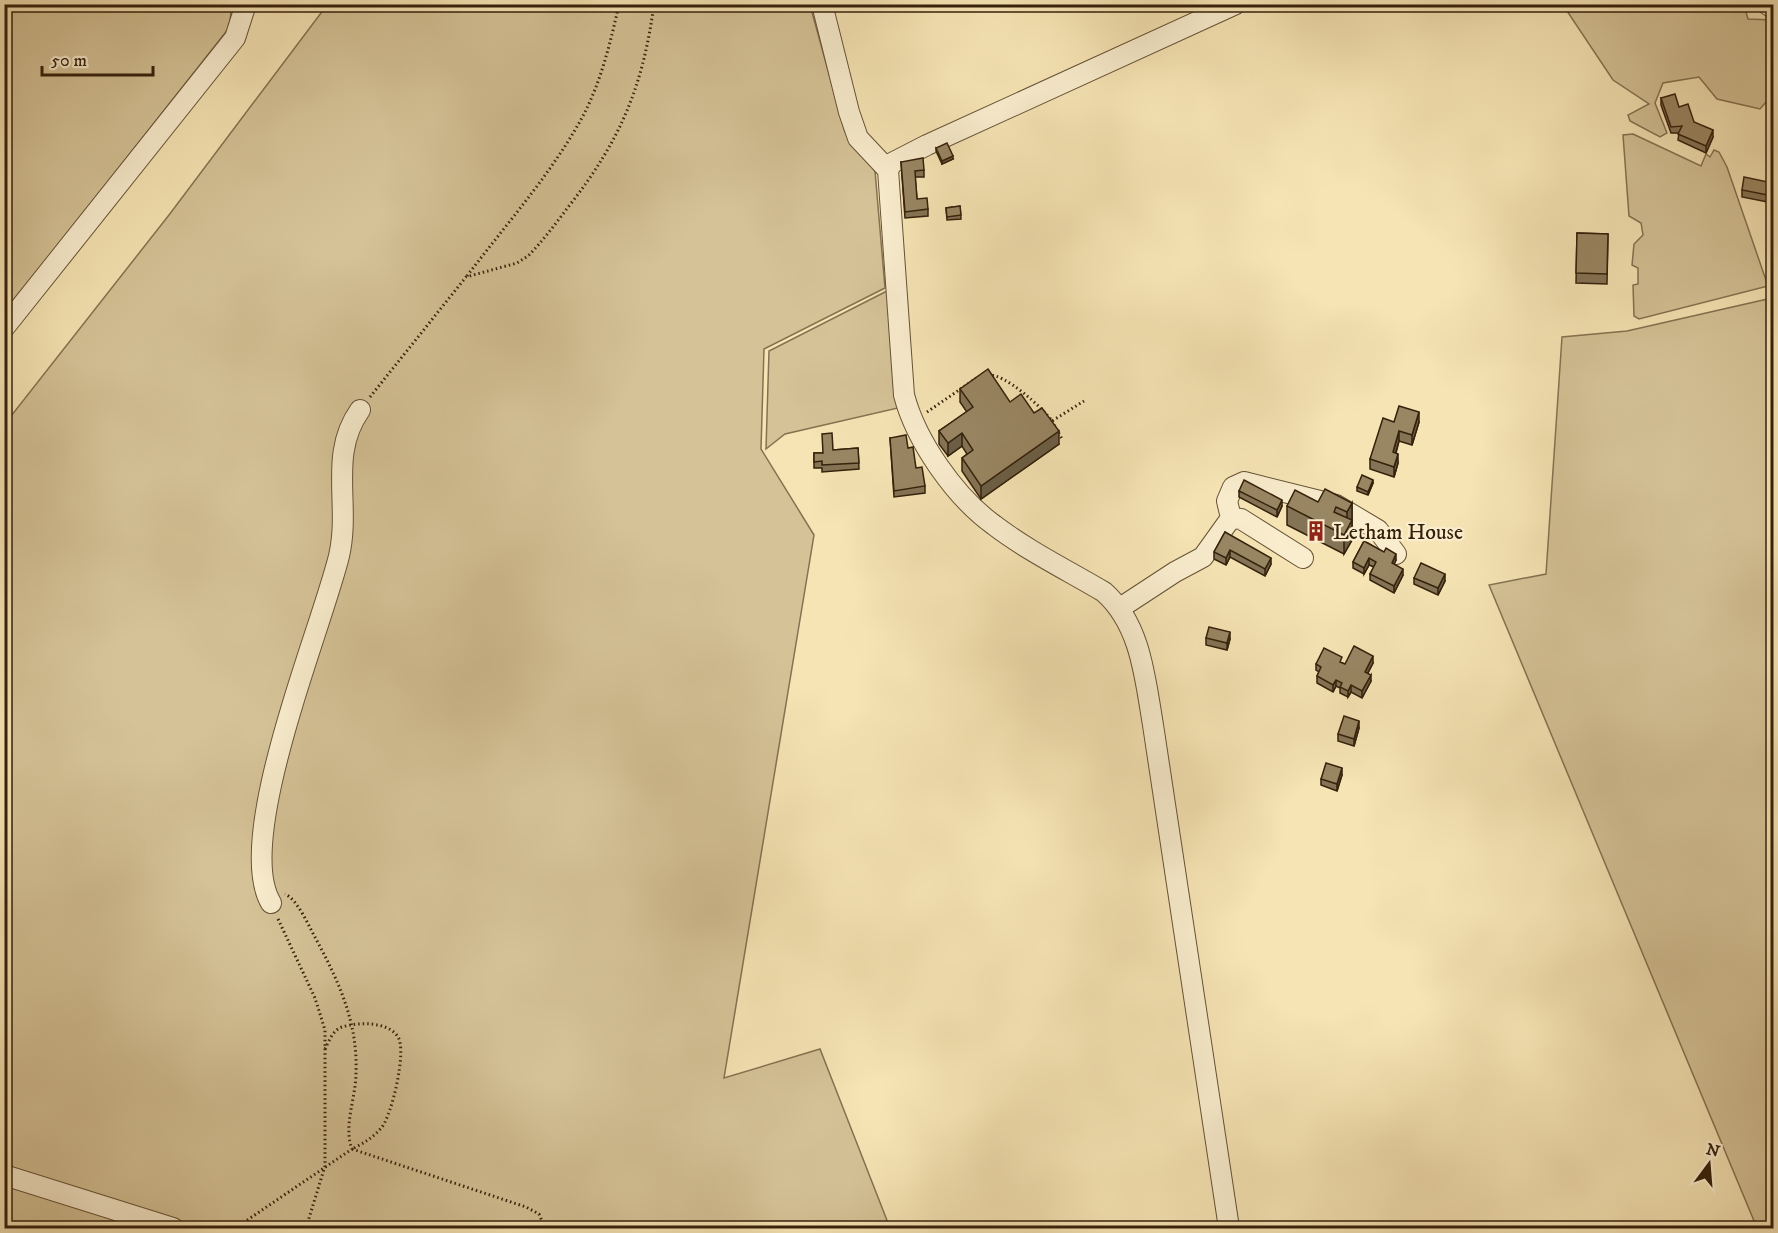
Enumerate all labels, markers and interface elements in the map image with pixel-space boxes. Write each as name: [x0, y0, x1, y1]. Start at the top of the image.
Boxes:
scale bar: [42, 39, 153, 77]
text: 50 m: [51, 50, 87, 72]
building icon: Letham House: [1304, 519, 1328, 543]
place label: Letham House: [1333, 519, 1463, 546]
north arrow: [1679, 1134, 1739, 1194]
text: N: [1704, 1139, 1722, 1162]

